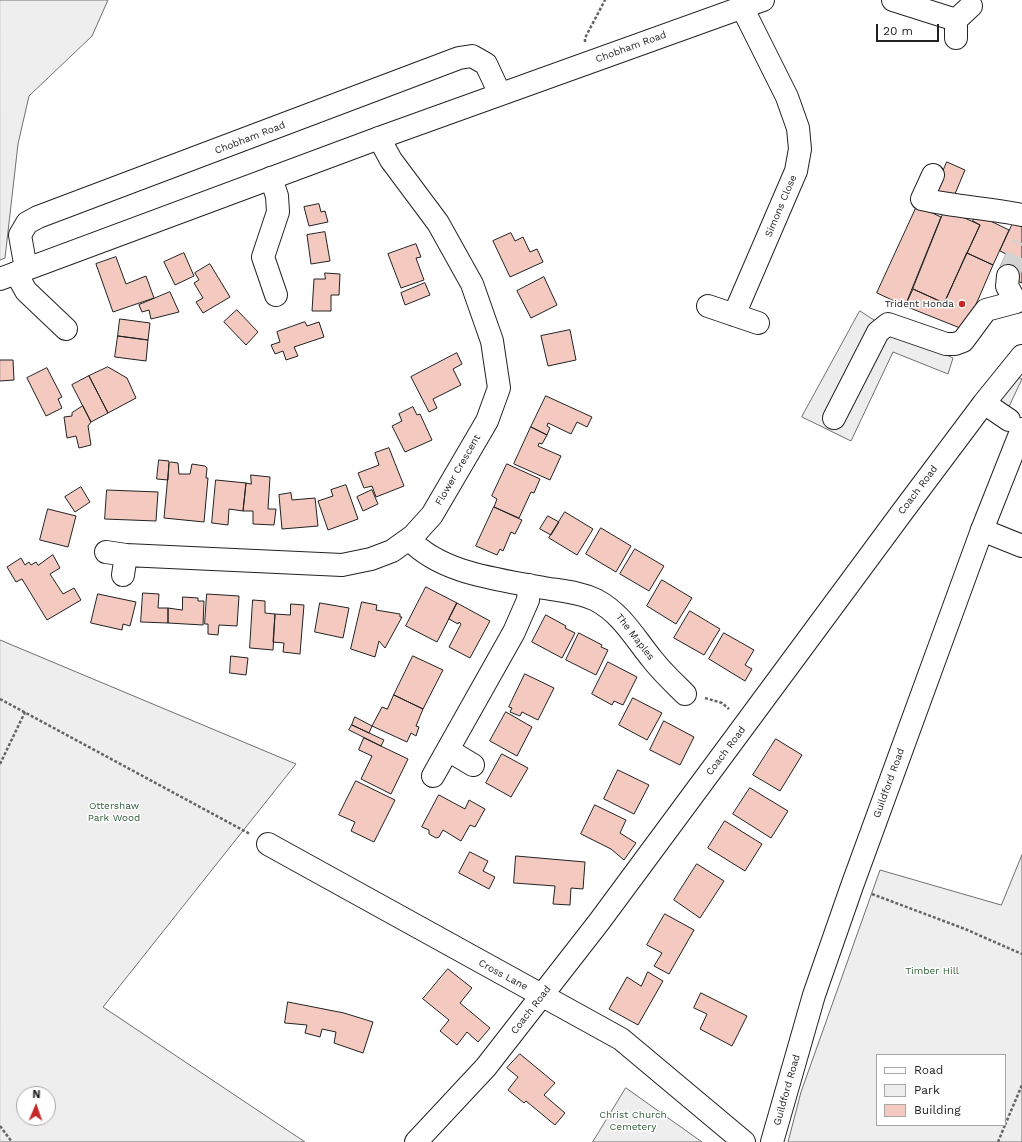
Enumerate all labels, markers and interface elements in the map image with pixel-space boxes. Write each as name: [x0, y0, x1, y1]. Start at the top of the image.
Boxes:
scale bar: [878, 16, 941, 42]
text: 20 m: [883, 24, 913, 38]
street label: Chobham Road: [594, 29, 668, 65]
street label: Chobham Road: [213, 119, 287, 157]
street label: Simons Close: [763, 173, 799, 239]
place label: Trident Honda: [885, 298, 954, 310]
marker: Trident Honda: [957, 299, 967, 309]
street label: Flower Crescent: [433, 432, 483, 508]
street label: Coach Road: [896, 463, 940, 517]
street label: The Maples: [613, 611, 657, 663]
street label: Coach Road: [704, 724, 748, 778]
street label: Guildford Road: [871, 747, 907, 819]
park label: Ottershaw Park Wood: [88, 800, 140, 824]
street label: Cross Lane: [476, 957, 530, 993]
park label: Timber Hill: [905, 965, 959, 977]
street label: Coach Road: [508, 983, 554, 1037]
street label: Guildford Road: [771, 1053, 803, 1127]
legend: [876, 1054, 1006, 1126]
text: Road: [914, 1063, 943, 1077]
text: Park: [914, 1083, 940, 1097]
north arrow: [16, 1086, 56, 1126]
text: N: [32, 1088, 41, 1101]
text: Building: [914, 1103, 961, 1117]
park label: Christ Church Cemetery: [599, 1109, 667, 1132]

